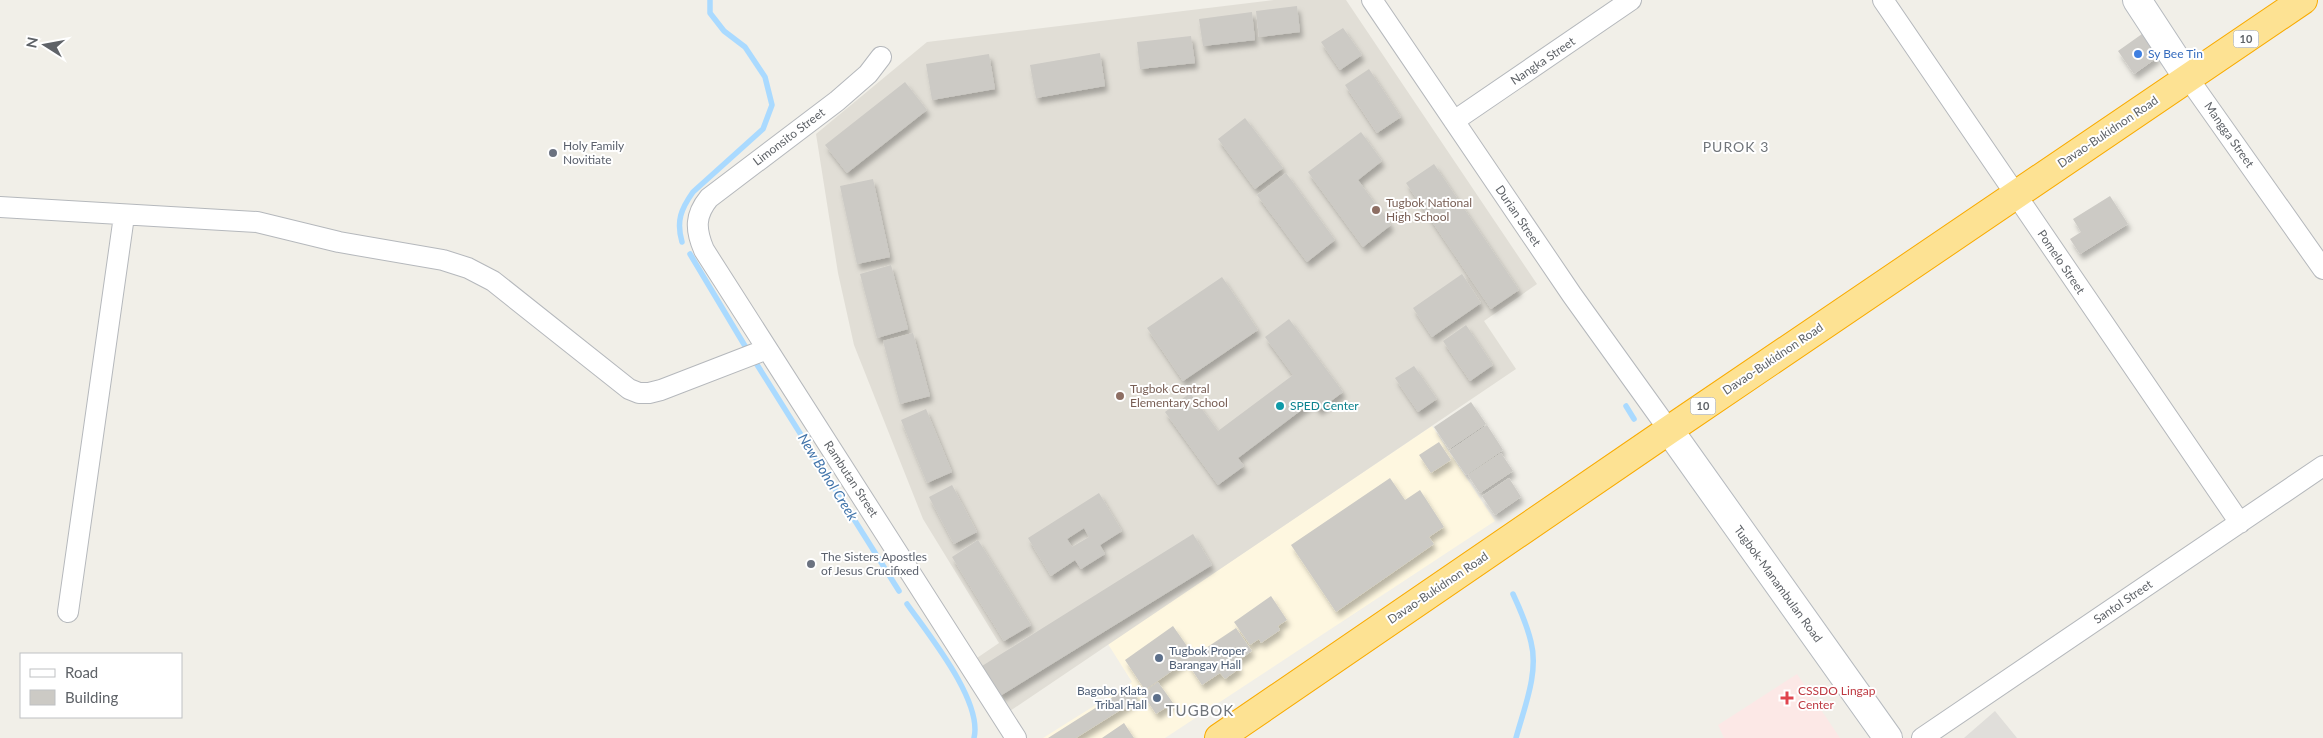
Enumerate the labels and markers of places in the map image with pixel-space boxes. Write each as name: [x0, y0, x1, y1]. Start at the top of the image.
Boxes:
place label: Sy Bee Tin: [2148, 46, 2203, 61]
marker: Sy Bee Tin: [2132, 48, 2144, 60]
place label: Holy Family Novitiate: [563, 138, 625, 167]
marker: Holy Family Novitiate: [547, 147, 559, 159]
place label: Tugbok National High School: [1386, 195, 1472, 224]
marker: Tugbok National High School: [1370, 204, 1382, 216]
place label: Tugbok Central Elementary School: [1130, 381, 1228, 410]
marker: Tugbok Central Elementary School: [1114, 390, 1126, 402]
place label: SPED Center: [1290, 398, 1359, 413]
marker: SPED Center: [1274, 400, 1286, 412]
place label: The Sisters Apostles of Jesus Crucifixed: [821, 549, 927, 578]
marker: The Sisters Apostles of Jesus Crucifixed: [805, 558, 817, 570]
place label: Tugbok Proper Barangay Hall: [1169, 643, 1247, 672]
marker: Tugbok Proper Barangay Hall: [1153, 652, 1165, 664]
place label: Bagobo Klata Tribal Hall: [1077, 683, 1147, 712]
place label: CSSDO Lingap Center: [1798, 683, 1876, 712]
marker: CSSDO Lingap Center: [1780, 691, 1794, 705]
marker: Bagobo Klata Tribal Hall: [1151, 692, 1163, 704]

